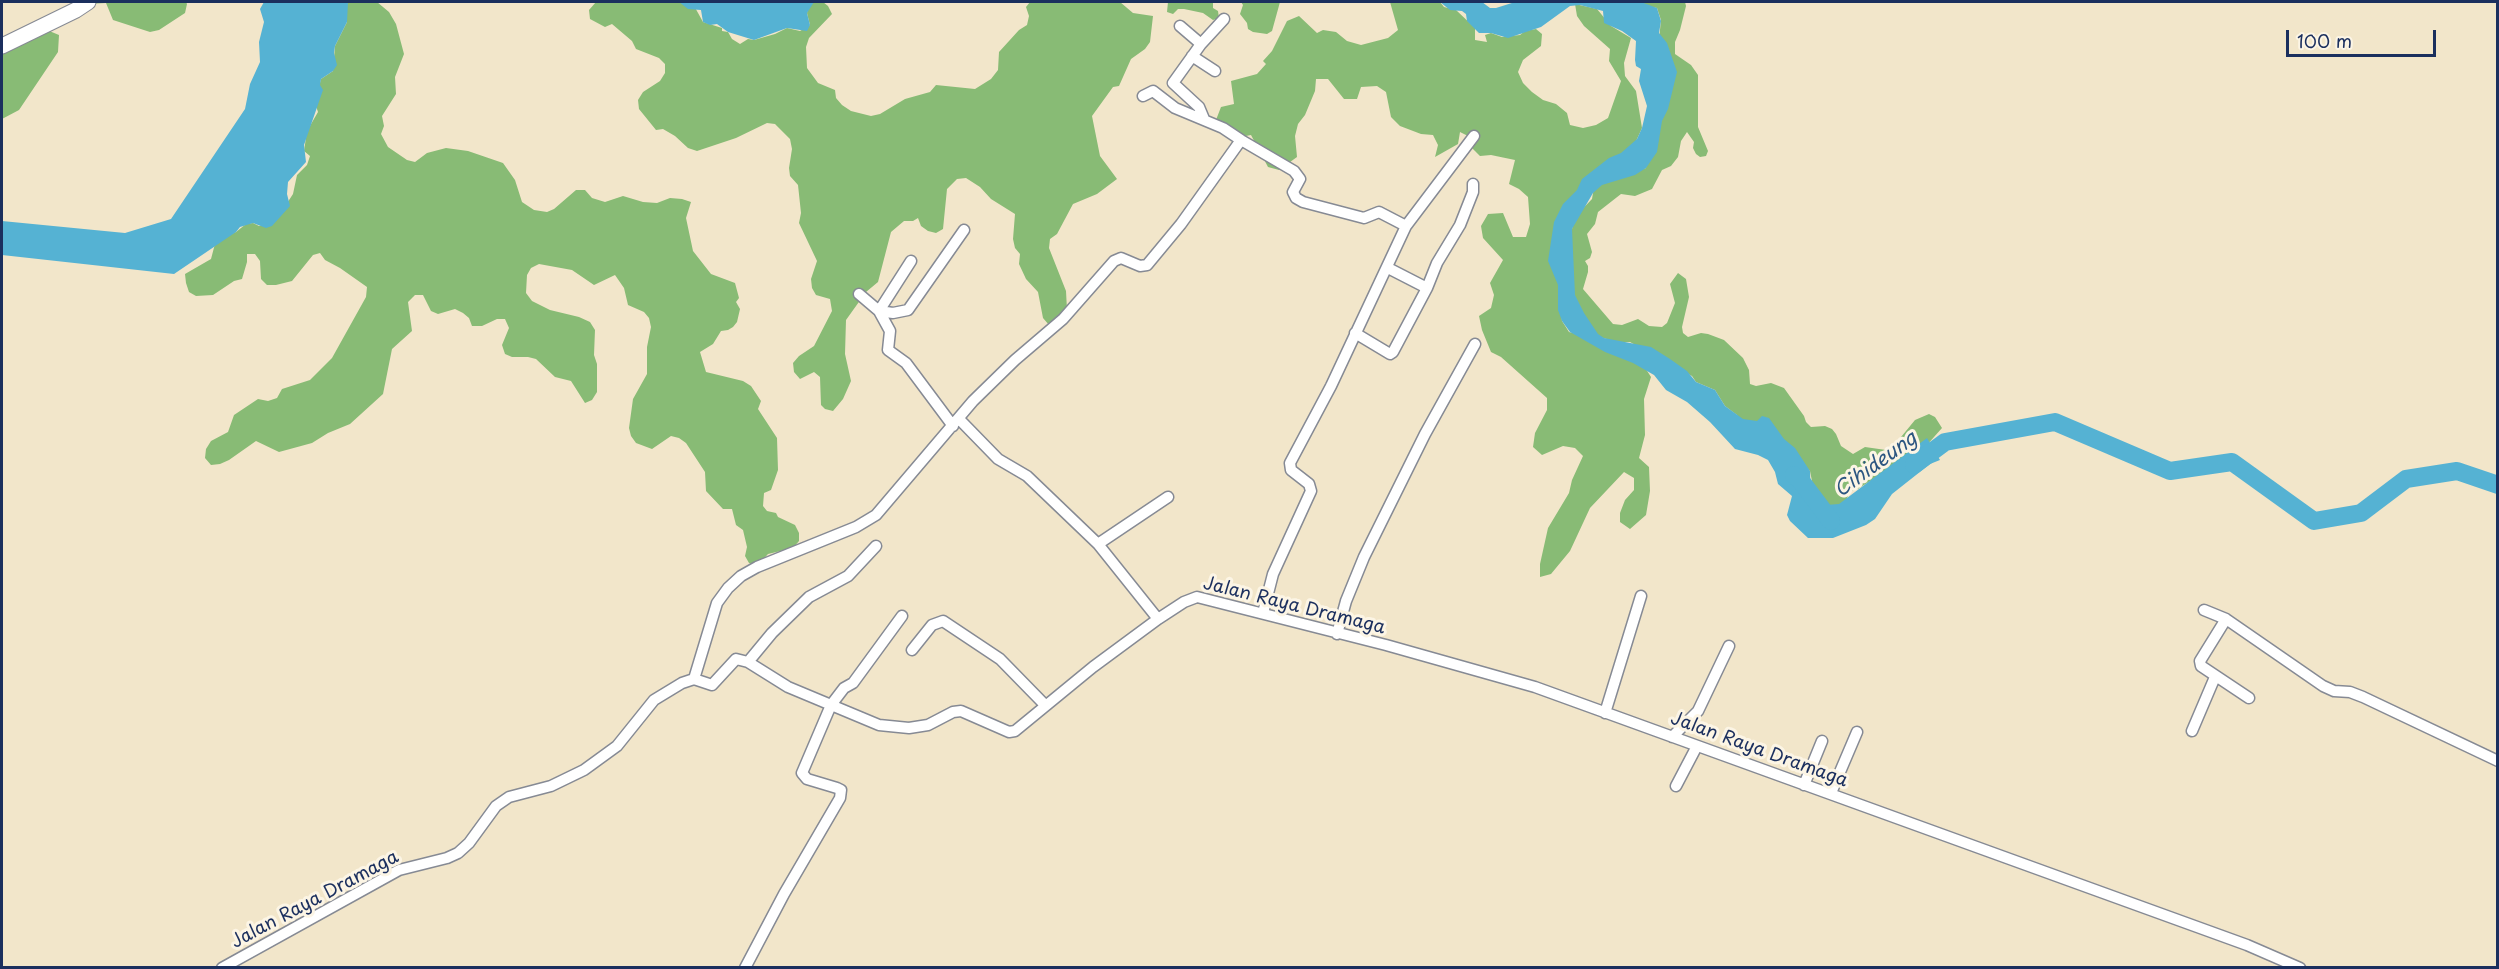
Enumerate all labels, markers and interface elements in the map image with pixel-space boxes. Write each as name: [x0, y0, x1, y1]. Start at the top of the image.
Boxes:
scale bar: [2289, 18, 2439, 56]
text: 100 m: [2297, 27, 2352, 54]
water label: Cihideung: [1830, 427, 1922, 503]
street label: Jalan Raya Dramaga: [1201, 573, 1387, 639]
street label: Jalan Raya Dramaga: [1668, 708, 1850, 792]
street label: Jalan Raya Dramaga: [228, 847, 402, 953]

